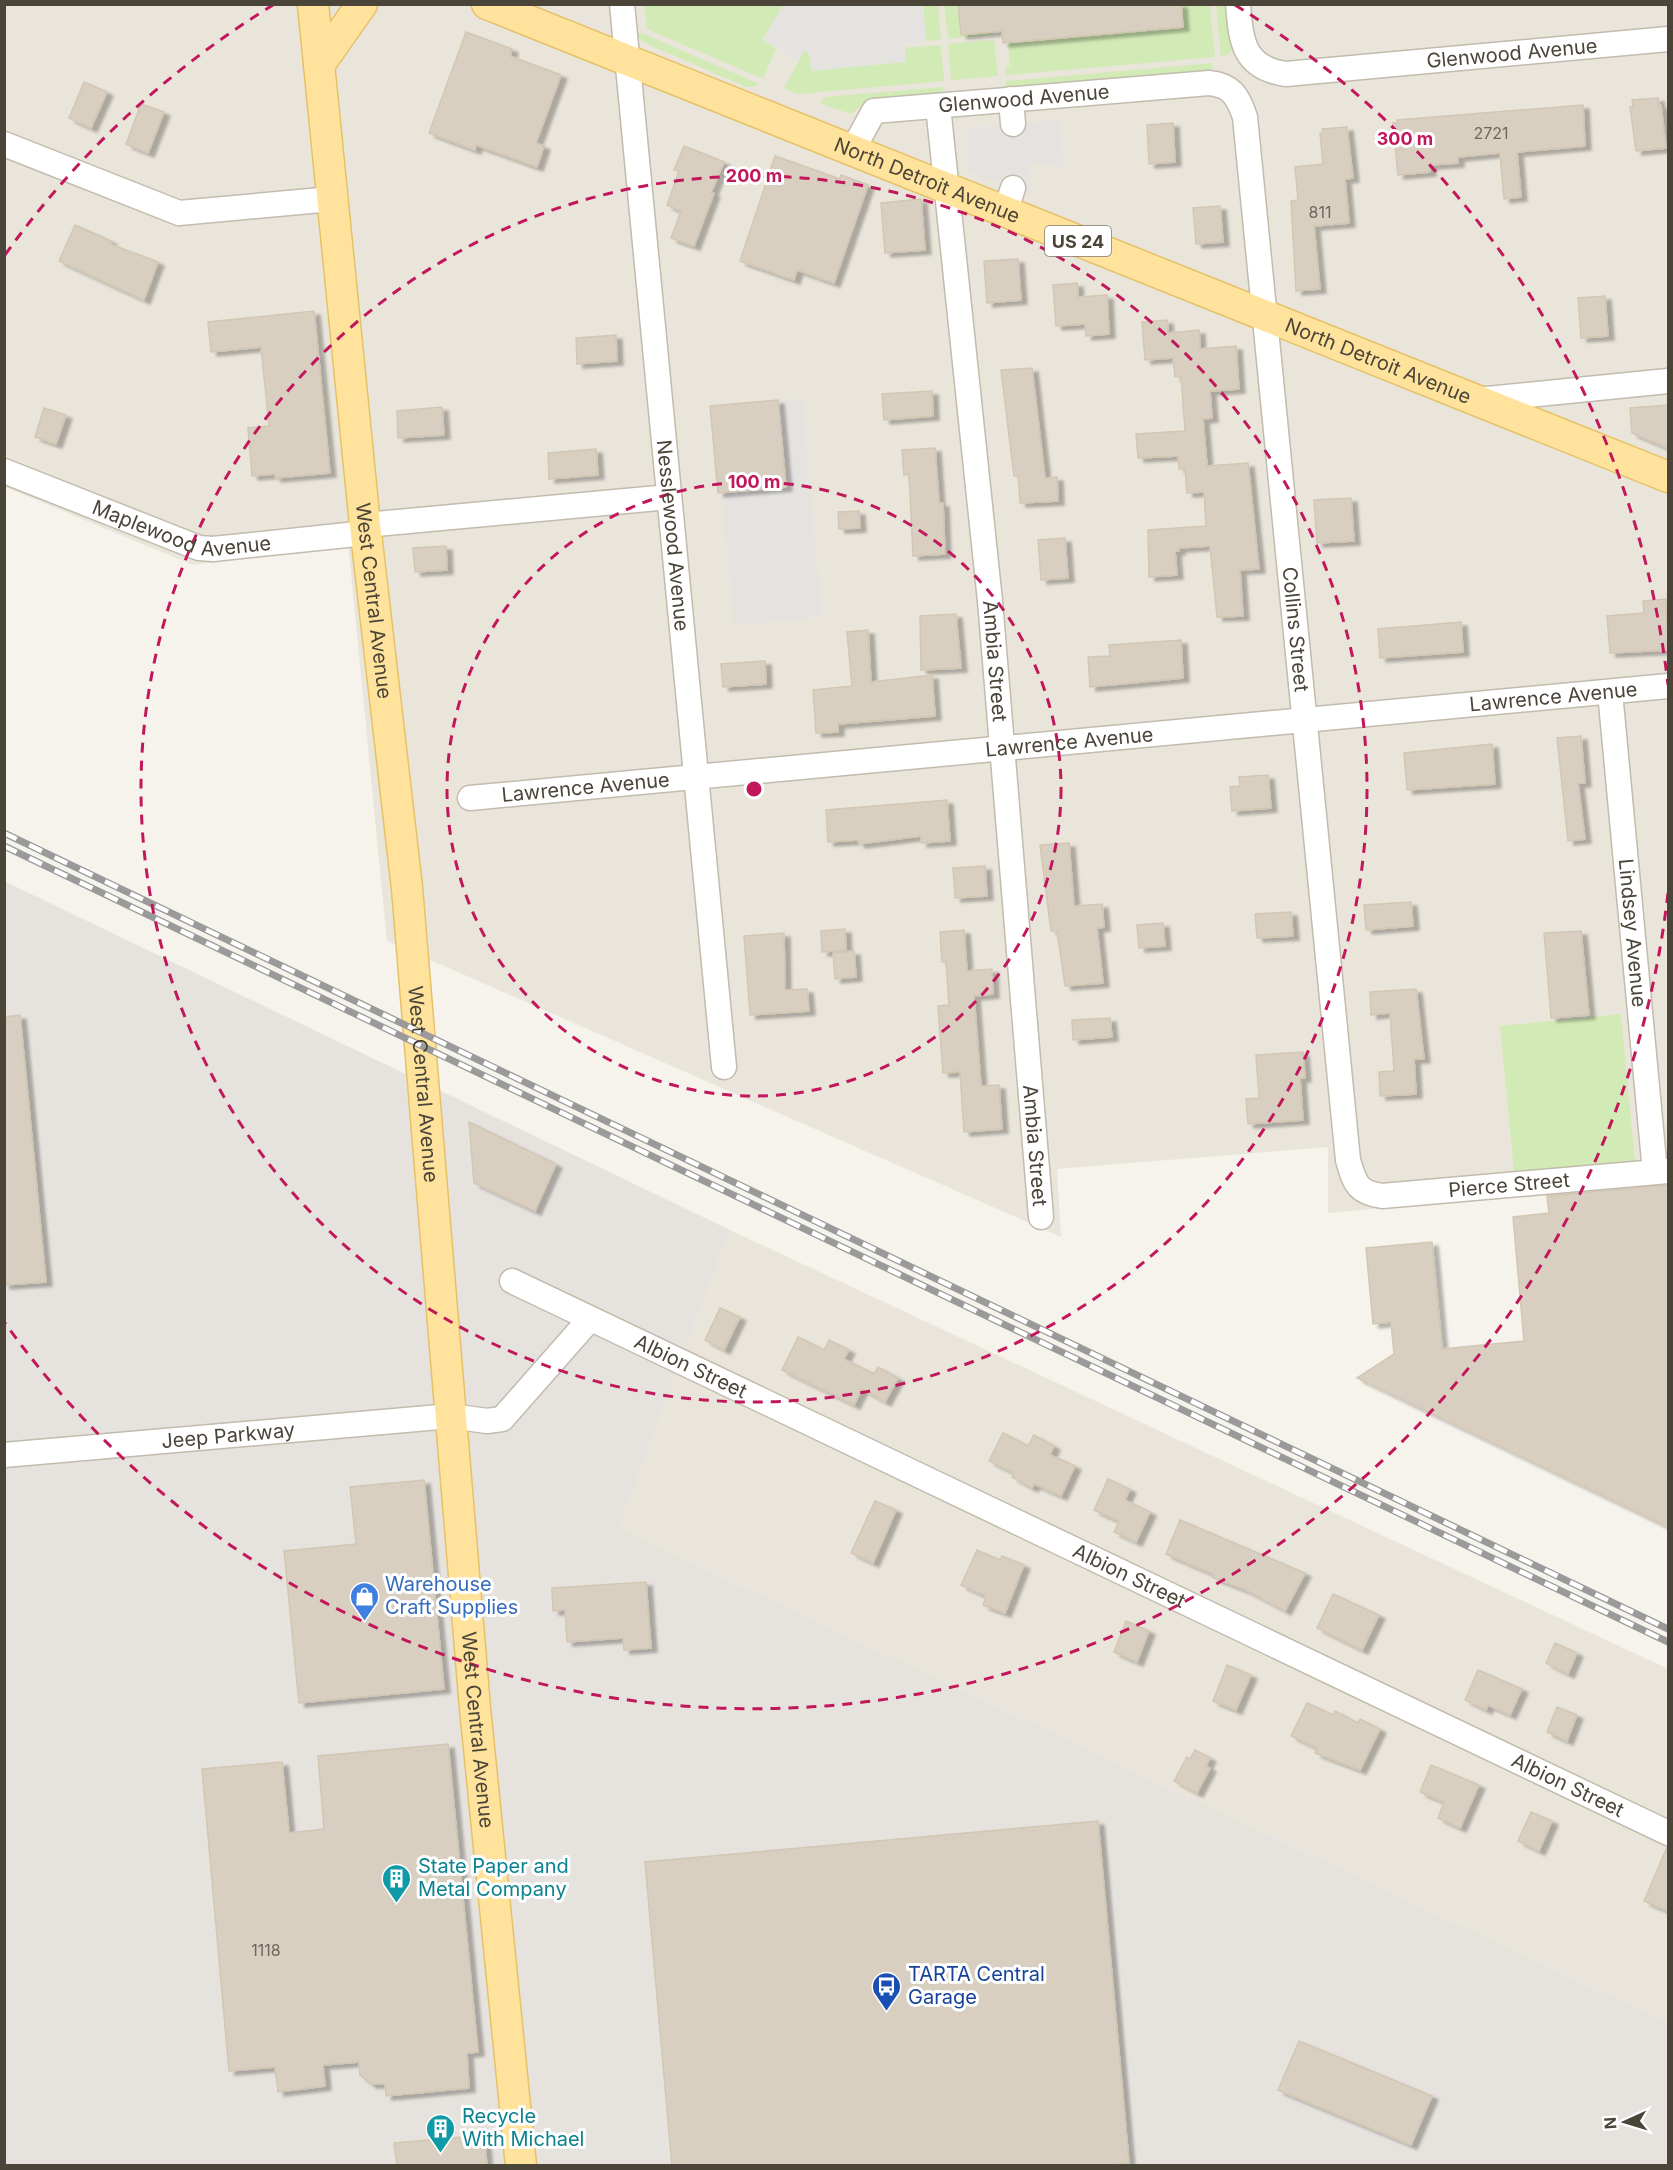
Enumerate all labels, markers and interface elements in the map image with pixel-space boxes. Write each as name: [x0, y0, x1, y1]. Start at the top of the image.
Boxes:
street label: Glenwood Avenue: [1425, 34, 1598, 73]
street label: Glenwood Avenue: [937, 79, 1110, 118]
house number: 2721: [1473, 123, 1509, 143]
text: 300 m: [1377, 128, 1433, 149]
street label: North Detroit Avenue: [831, 132, 1023, 228]
text: 200 m: [726, 165, 782, 186]
house number: 811: [1309, 202, 1331, 222]
road number: US 24: [1045, 226, 1111, 256]
street label: North Detroit Avenue: [1282, 313, 1475, 409]
street label: Nesslewood Avenue: [652, 439, 694, 632]
text: 100 m: [728, 471, 780, 492]
street label: Maplewood Avenue: [89, 495, 272, 561]
street label: West Central Avenue: [351, 502, 397, 700]
street label: Collins Street: [1277, 566, 1314, 693]
street label: Ambia Street: [978, 599, 1012, 723]
street label: Lawrence Avenue: [1468, 677, 1638, 717]
street label: Lawrence Avenue: [984, 722, 1154, 762]
street label: Lawrence Avenue: [500, 767, 671, 807]
centre of rings: [744, 779, 764, 799]
street label: Lindsey Avenue: [1614, 858, 1652, 1008]
street label: West Central Avenue: [403, 985, 443, 1184]
street label: Ambia Street: [1018, 1084, 1052, 1208]
street label: Pierce Street: [1447, 1168, 1571, 1202]
street label: Albion Street: [631, 1329, 751, 1404]
street label: Jeep Parkway: [160, 1418, 296, 1453]
street label: Albion Street: [1069, 1539, 1190, 1613]
place label: Warehouse Craft Supplies: [385, 1572, 518, 1619]
shop icon: Warehouse Craft Supplies: [348, 1580, 380, 1622]
street label: West Central Avenue: [457, 1631, 499, 1829]
street label: Albion Street: [1508, 1748, 1628, 1822]
place label: State Paper and Metal Company: [418, 1854, 569, 1901]
building icon: State Paper and Metal Company: [381, 1862, 413, 1904]
house number: 1118: [251, 1940, 281, 1960]
place label: TARTA Central Garage: [908, 1962, 1045, 2009]
bus stop icon: TARTA Central Garage: [871, 1970, 903, 2012]
north arrow: [1595, 2092, 1655, 2152]
place label: Recycle With Michael: [462, 2104, 584, 2151]
building icon: Recycle With Michael: [425, 2112, 457, 2154]
text: N: [1600, 2116, 1620, 2130]

